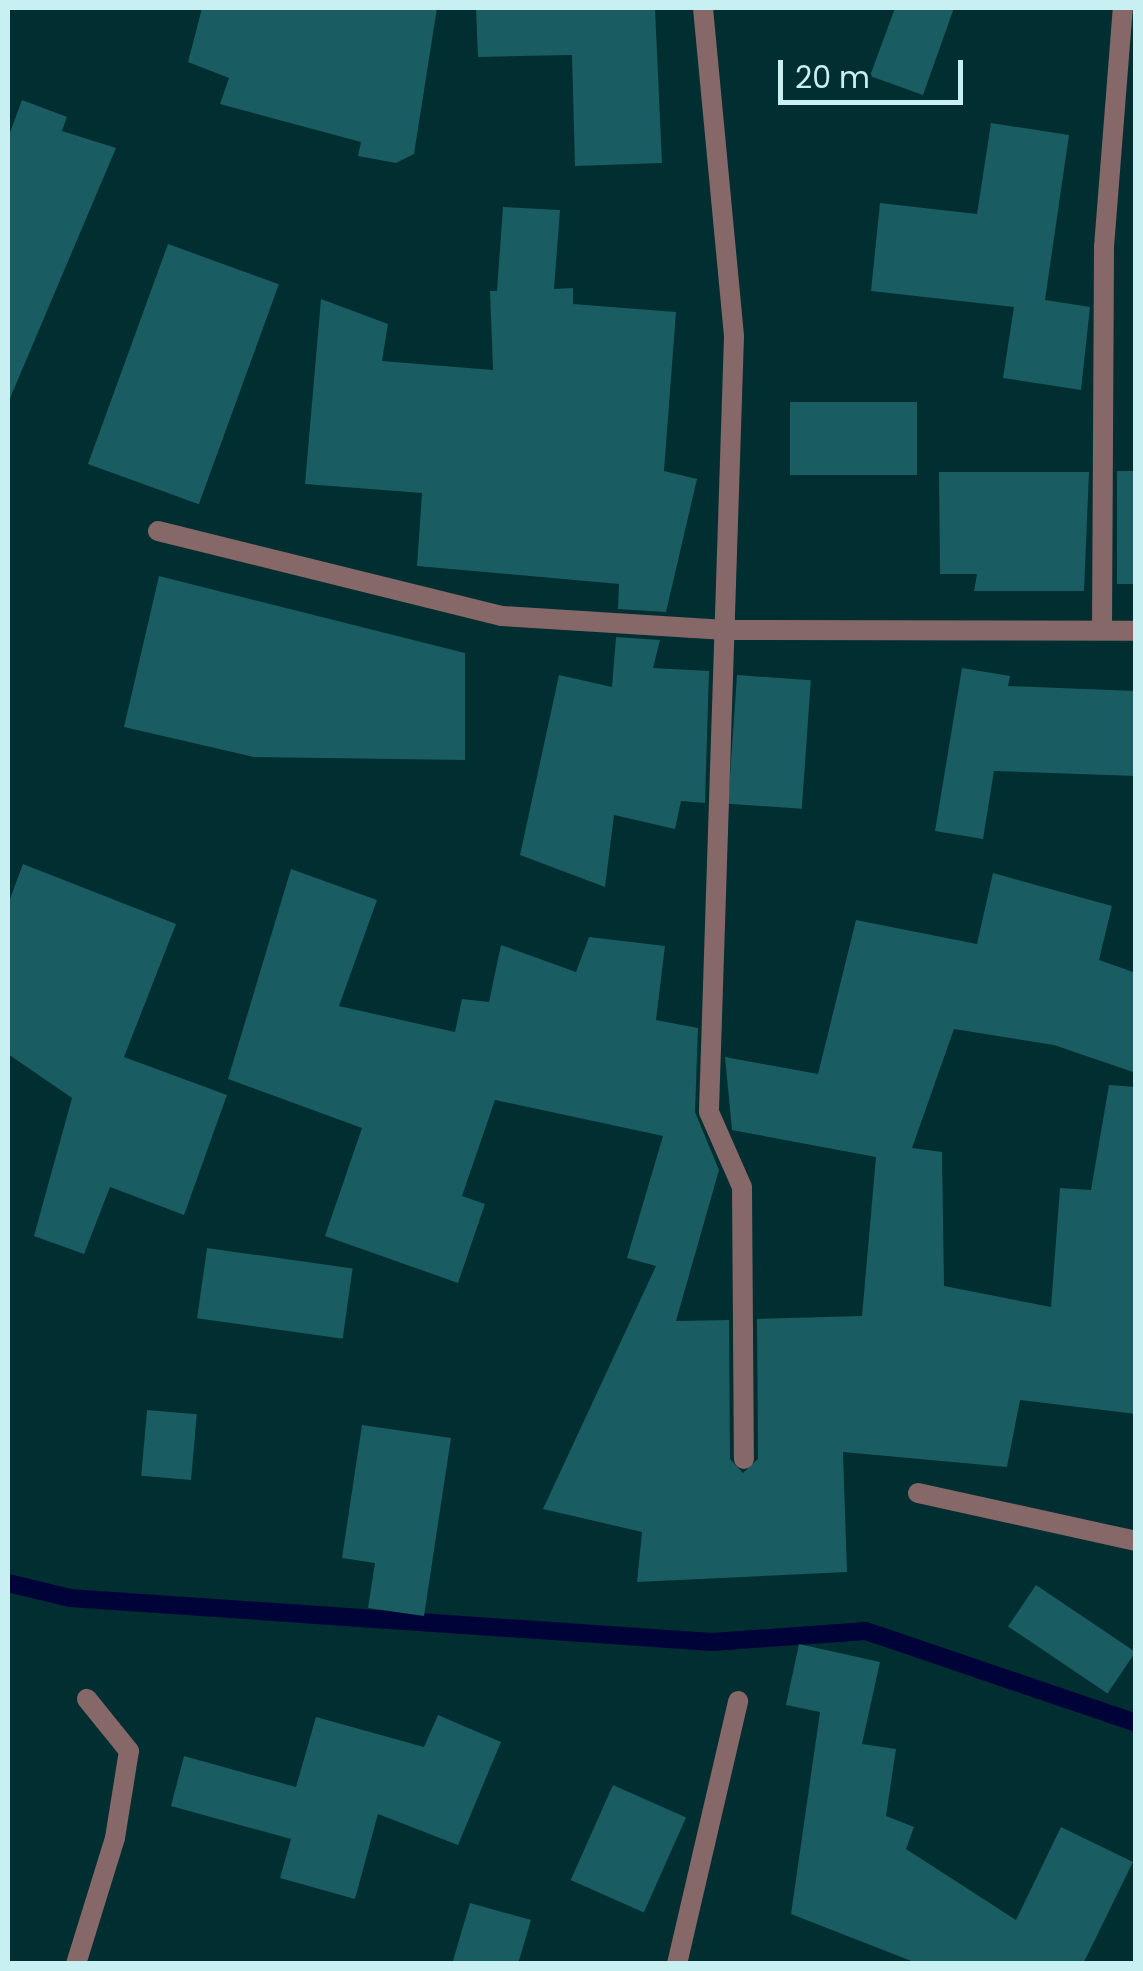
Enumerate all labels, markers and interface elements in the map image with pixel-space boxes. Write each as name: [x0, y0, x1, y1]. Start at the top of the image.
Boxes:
scale bar: [783, 40, 968, 102]
text: 20 m: [795, 56, 870, 99]

